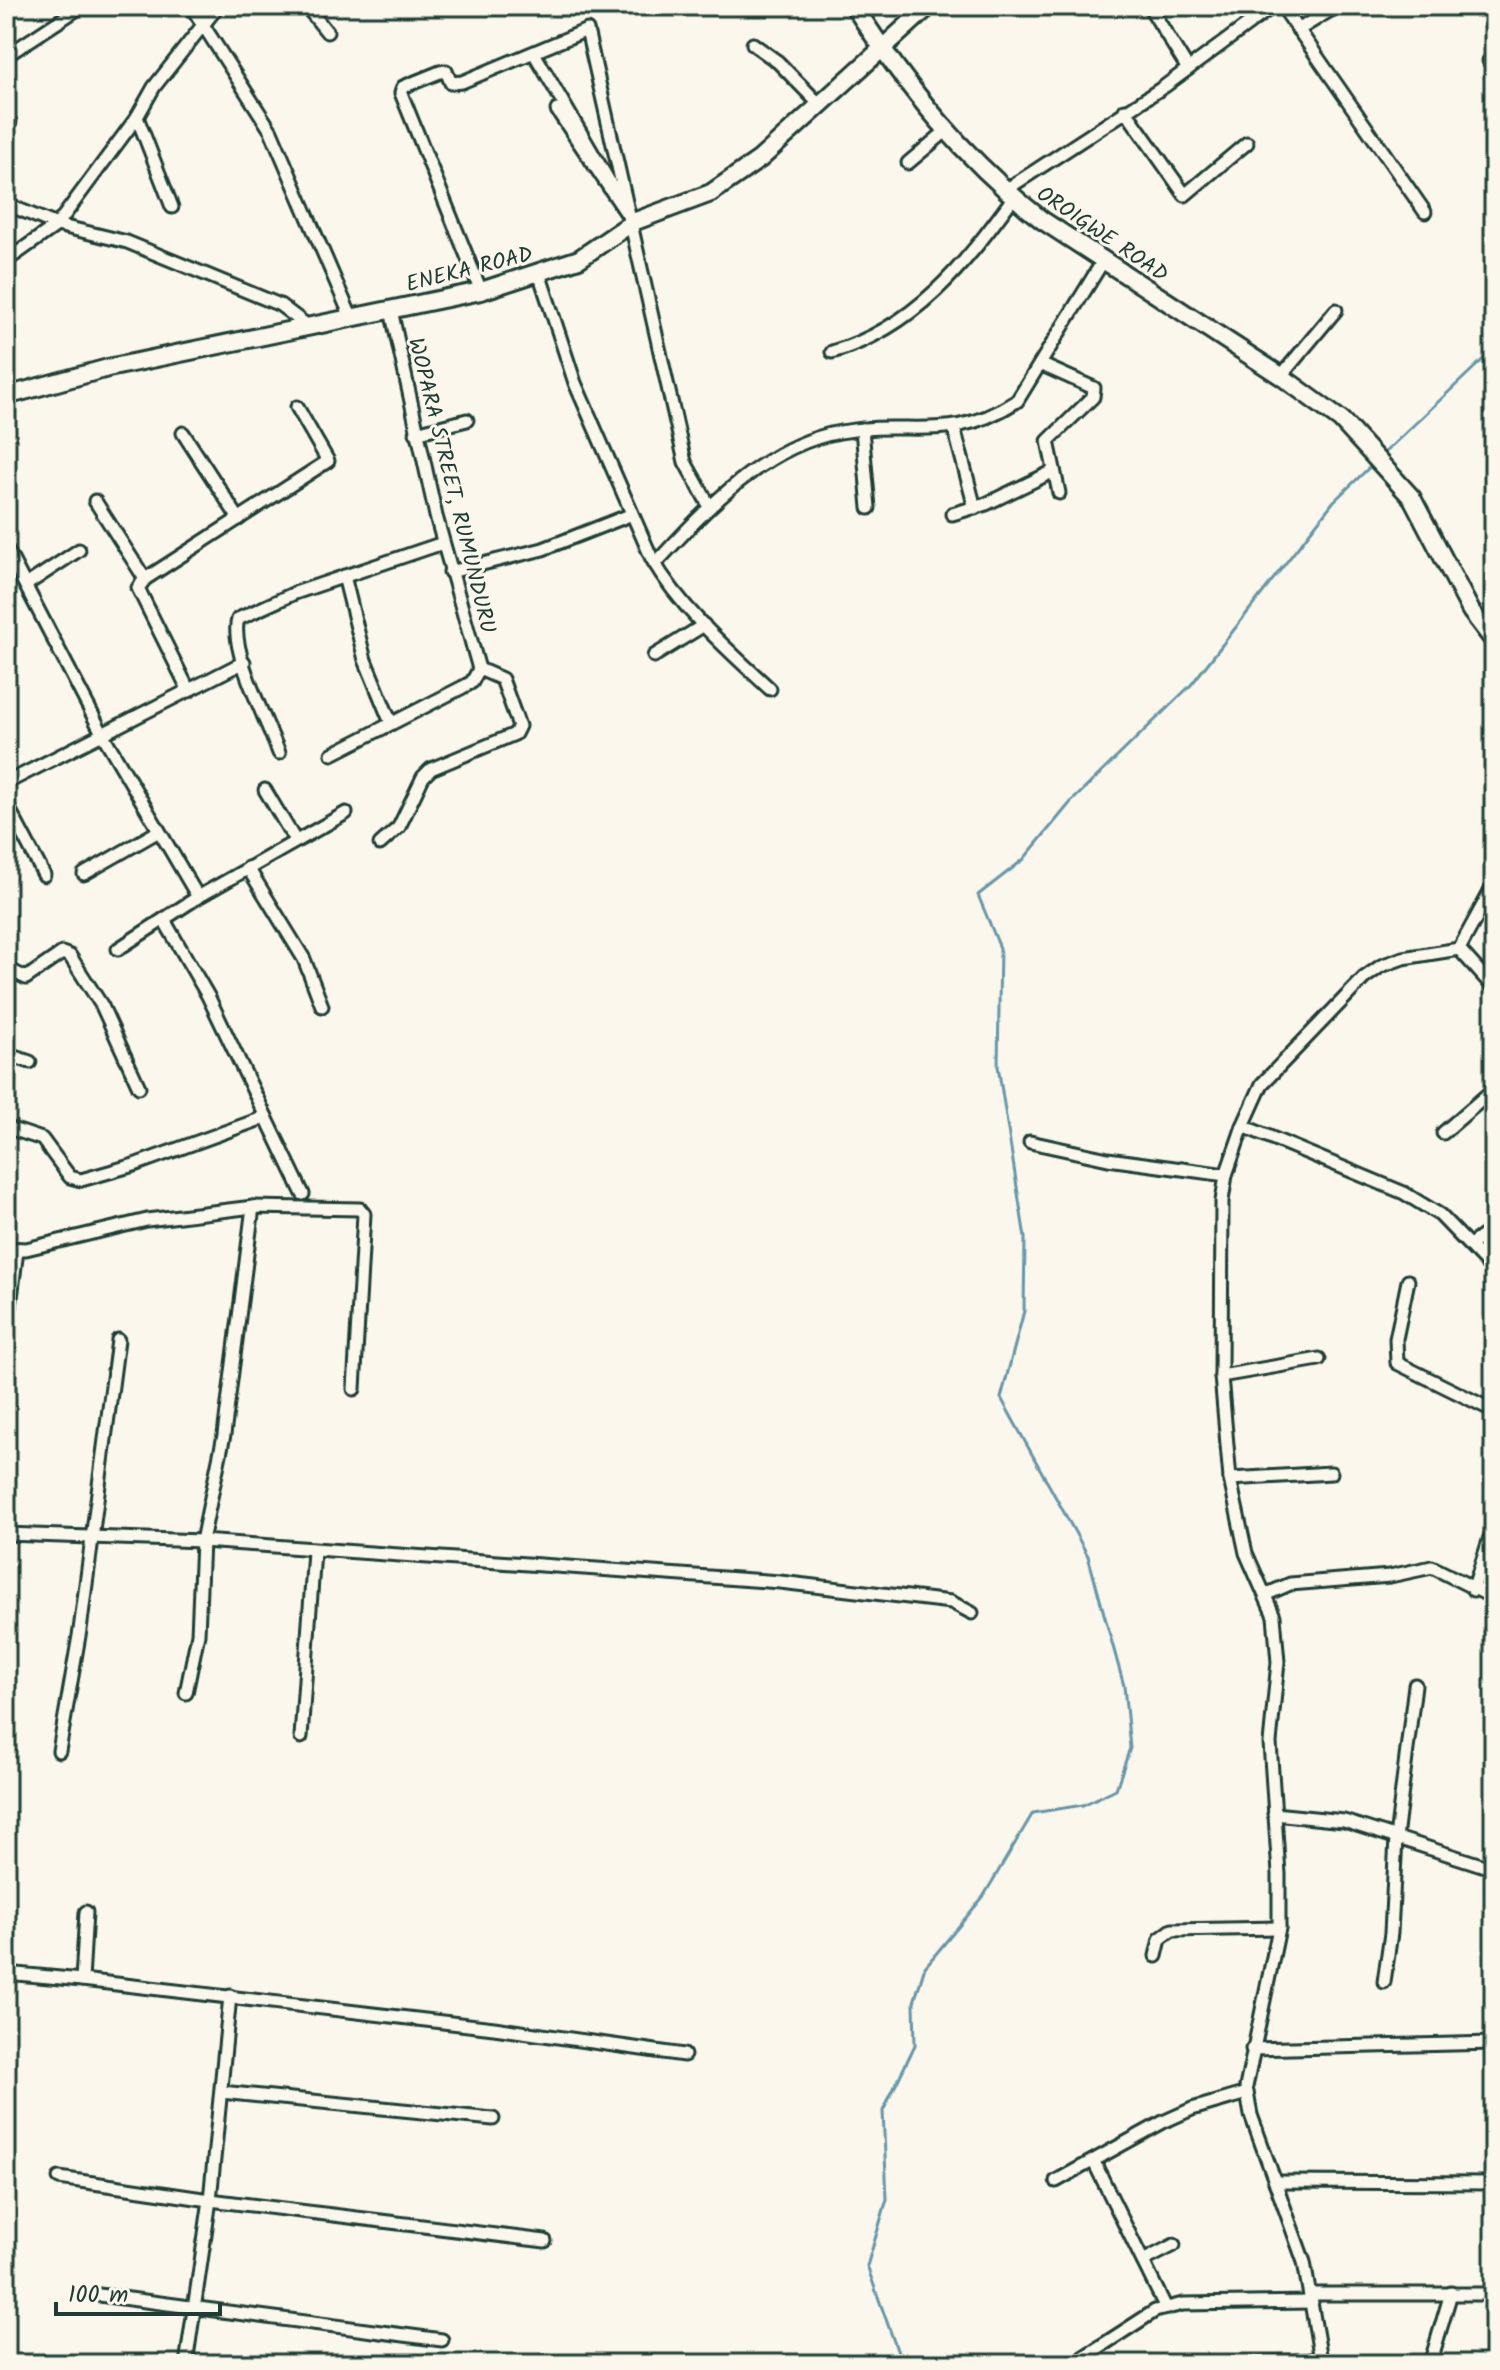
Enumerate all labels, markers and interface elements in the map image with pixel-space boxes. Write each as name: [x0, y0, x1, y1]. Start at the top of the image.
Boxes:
street label: OROIGWE ROAD: [1028, 178, 1175, 292]
street label: ENEKA ROAD: [402, 238, 537, 303]
street label: WOPARA STREET, RUMUNDURU: [397, 334, 504, 637]
scale bar: [56, 2266, 220, 2316]
text: 100 m: [68, 2276, 128, 2315]

